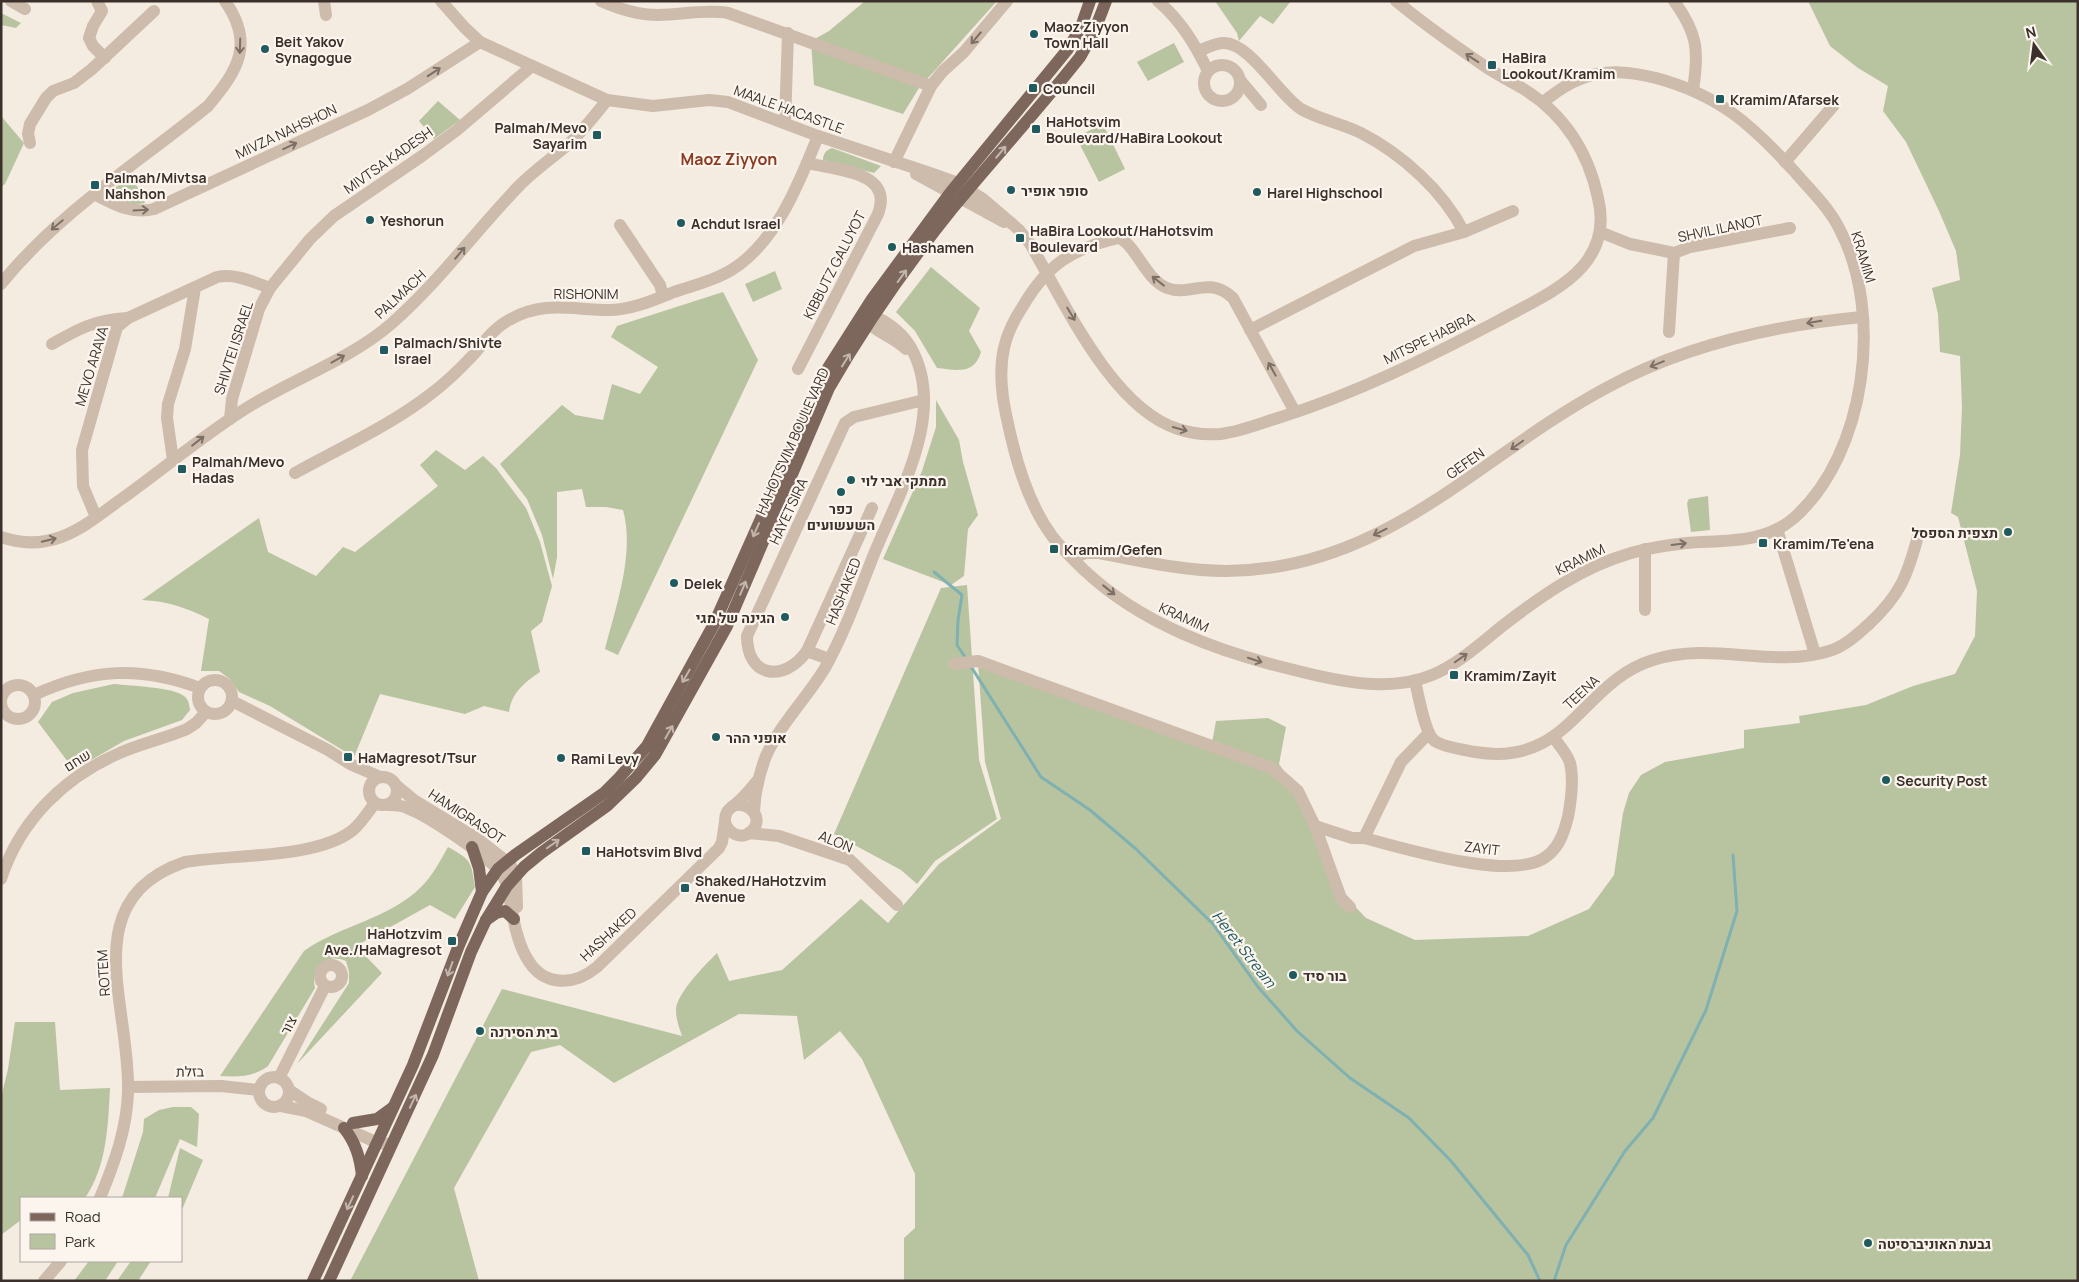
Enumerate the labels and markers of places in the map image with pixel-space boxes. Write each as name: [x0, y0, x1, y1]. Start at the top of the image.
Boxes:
place label: Maoz Ziyyon Town Hall: [1044, 17, 1129, 52]
marker: Maoz Ziyyon Town Hall: [1028, 28, 1040, 40]
place label: Beit Yakov Synagogue: [275, 32, 352, 67]
marker: Beit Yakov Synagogue: [259, 43, 271, 55]
place label: HaBira Lookout/Kramim: [1502, 48, 1615, 83]
marker: HaBira Lookout/Kramim: [1486, 59, 1498, 71]
place label: Council: [1043, 79, 1095, 98]
marker: Council: [1027, 82, 1039, 94]
place label: Kramim/Afarsek: [1730, 90, 1839, 109]
marker: Kramim/Afarsek: [1714, 93, 1726, 105]
place label: HaHotsvim Boulevard/HaBira Lookout: [1046, 112, 1223, 147]
place label: Palmah/Mevo Sayarim: [495, 118, 587, 153]
marker: HaHotsvim Boulevard/HaBira Lookout: [1030, 123, 1042, 135]
marker: Palmah/Mevo Sayarim: [591, 129, 603, 141]
place label: Palmah/Mivtsa Nahshon: [105, 168, 207, 203]
marker: Palmah/Mivtsa Nahshon: [89, 179, 101, 191]
place label: סופר אופיר: [1021, 181, 1088, 200]
place label: Harel Highschool: [1267, 183, 1383, 202]
marker: סופר אופיר: [1005, 184, 1017, 196]
marker: Harel Highschool: [1251, 186, 1263, 198]
place label: Yeshorun: [380, 211, 444, 230]
marker: Yeshorun: [364, 214, 376, 226]
place label: Achdut Israel: [691, 214, 781, 233]
marker: Achdut Israel: [675, 217, 687, 229]
place label: HaBira Lookout/HaHotsvim Boulevard: [1030, 221, 1213, 256]
marker: HaBira Lookout/HaHotsvim Boulevard: [1014, 232, 1026, 244]
place label: Hashamen: [902, 238, 974, 257]
marker: Hashamen: [886, 241, 898, 253]
place label: Palmach/Shivte Israel: [394, 333, 502, 368]
marker: Palmach/Shivte Israel: [378, 344, 390, 356]
place label: Palmah/Mevo Hadas: [192, 452, 285, 487]
marker: Palmah/Mevo Hadas: [176, 463, 188, 475]
place label: ממתקי אבי לוי: [861, 471, 947, 490]
marker: ממתקי אבי לוי: [845, 474, 857, 486]
marker: כפר השעשועים: [835, 486, 847, 498]
place label: כפר השעשועים: [807, 499, 875, 534]
place label: תצפית הספסל: [1911, 523, 1998, 542]
marker: תצפית הספסל: [2002, 526, 2014, 538]
place label: Kramim/Te'ena: [1773, 534, 1874, 553]
marker: Kramim/Te'ena: [1757, 537, 1769, 549]
place label: Kramim/Gefen: [1064, 540, 1162, 559]
marker: Kramim/Gefen: [1048, 543, 1060, 555]
place label: Delek: [684, 574, 723, 593]
marker: Delek: [668, 577, 680, 589]
place label: הגינה של מגי: [696, 608, 775, 627]
marker: הגינה של מגי: [779, 611, 791, 623]
place label: Kramim/Zayit: [1464, 666, 1556, 685]
marker: Kramim/Zayit: [1448, 669, 1460, 681]
place label: אופני ההר: [726, 728, 787, 747]
marker: אופני ההר: [710, 731, 722, 743]
place label: HaMagresot/Tsur: [358, 748, 477, 767]
place label: Rami Levy: [571, 749, 639, 768]
marker: HaMagresot/Tsur: [342, 751, 354, 763]
marker: Rami Levy: [555, 752, 567, 764]
place label: Security Post: [1896, 771, 1987, 790]
marker: Security Post: [1880, 774, 1892, 786]
place label: HaHotsvim Blvd: [596, 842, 702, 861]
marker: HaHotsvim Blvd: [580, 845, 592, 857]
place label: Shaked/HaHotzvim Avenue: [695, 871, 826, 906]
marker: Shaked/HaHotzvim Avenue: [679, 882, 691, 894]
place label: HaHotzvim Ave./HaMagresot: [324, 924, 442, 959]
marker: HaHotzvim Ave./HaMagresot: [446, 935, 458, 947]
place label: בור סיד: [1303, 966, 1347, 985]
marker: בור סיד: [1287, 969, 1299, 981]
place label: בית הסירנה: [490, 1022, 558, 1041]
marker: בית הסירנה: [474, 1025, 486, 1037]
place label: גבעת האוניברסיטה: [1878, 1234, 1991, 1253]
marker: גבעת האוניברסיטה: [1862, 1237, 1874, 1249]

